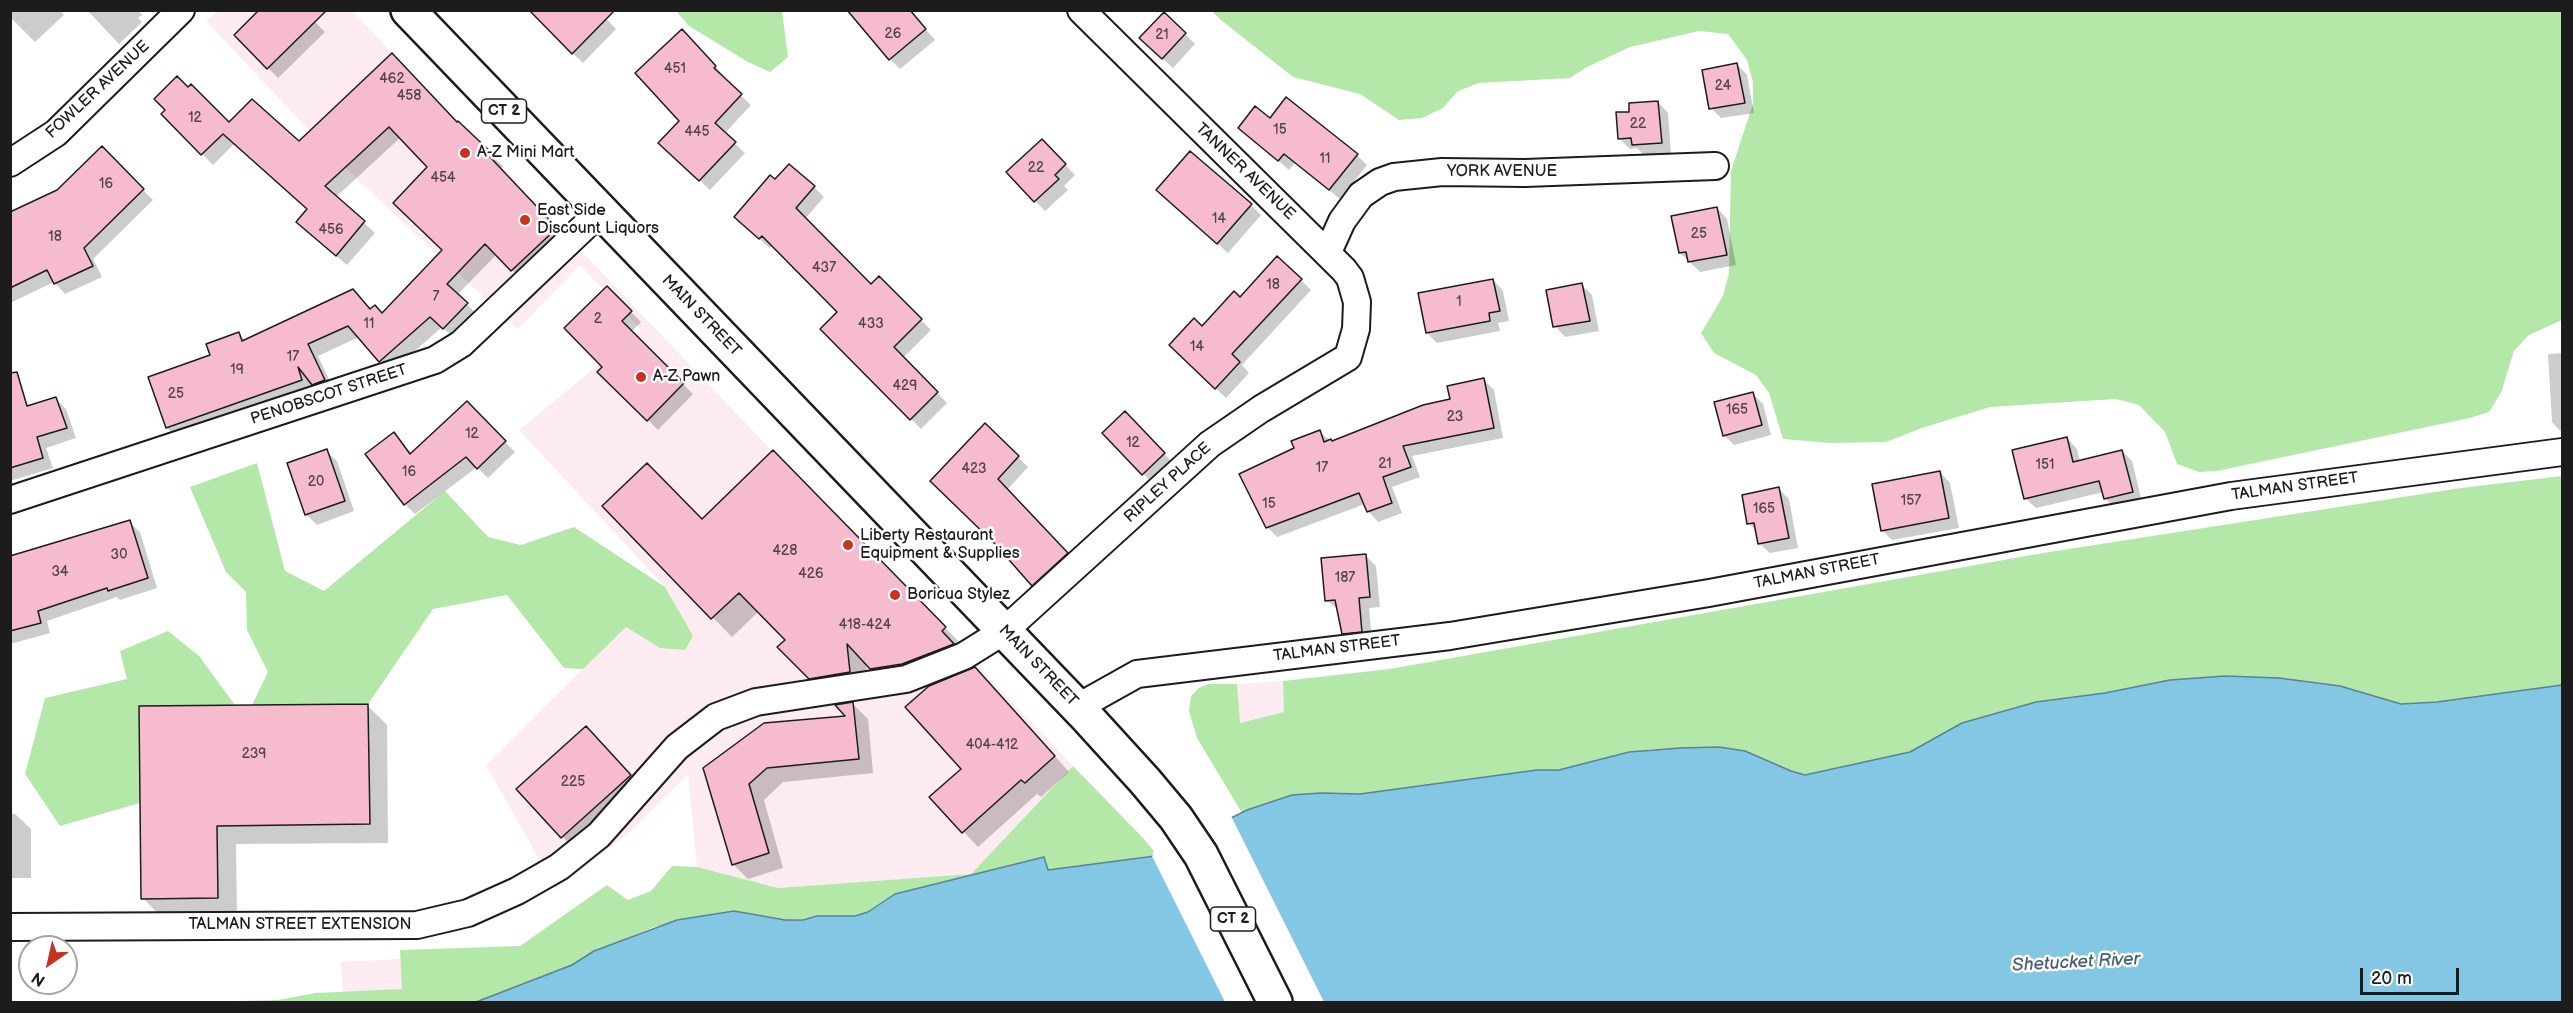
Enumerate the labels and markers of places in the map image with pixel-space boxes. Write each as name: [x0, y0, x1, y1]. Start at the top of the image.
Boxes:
place label: A-Z Mini Mart: [477, 143, 574, 163]
marker: A-Z Mini Mart: [458, 146, 472, 160]
place label: East Side Discount Liquors: [537, 201, 659, 239]
marker: East Side Discount Liquors: [518, 213, 532, 227]
place label: A-Z Pawn: [653, 367, 720, 387]
marker: A-Z Pawn: [634, 370, 648, 384]
place label: Liberty Restaurant Equipment & Supplies: [860, 526, 1020, 564]
marker: Liberty Restaurant Equipment & Supplies: [841, 538, 855, 552]
place label: Boricua Stylez: [907, 585, 1010, 605]
marker: Boricua Stylez: [888, 588, 902, 602]

